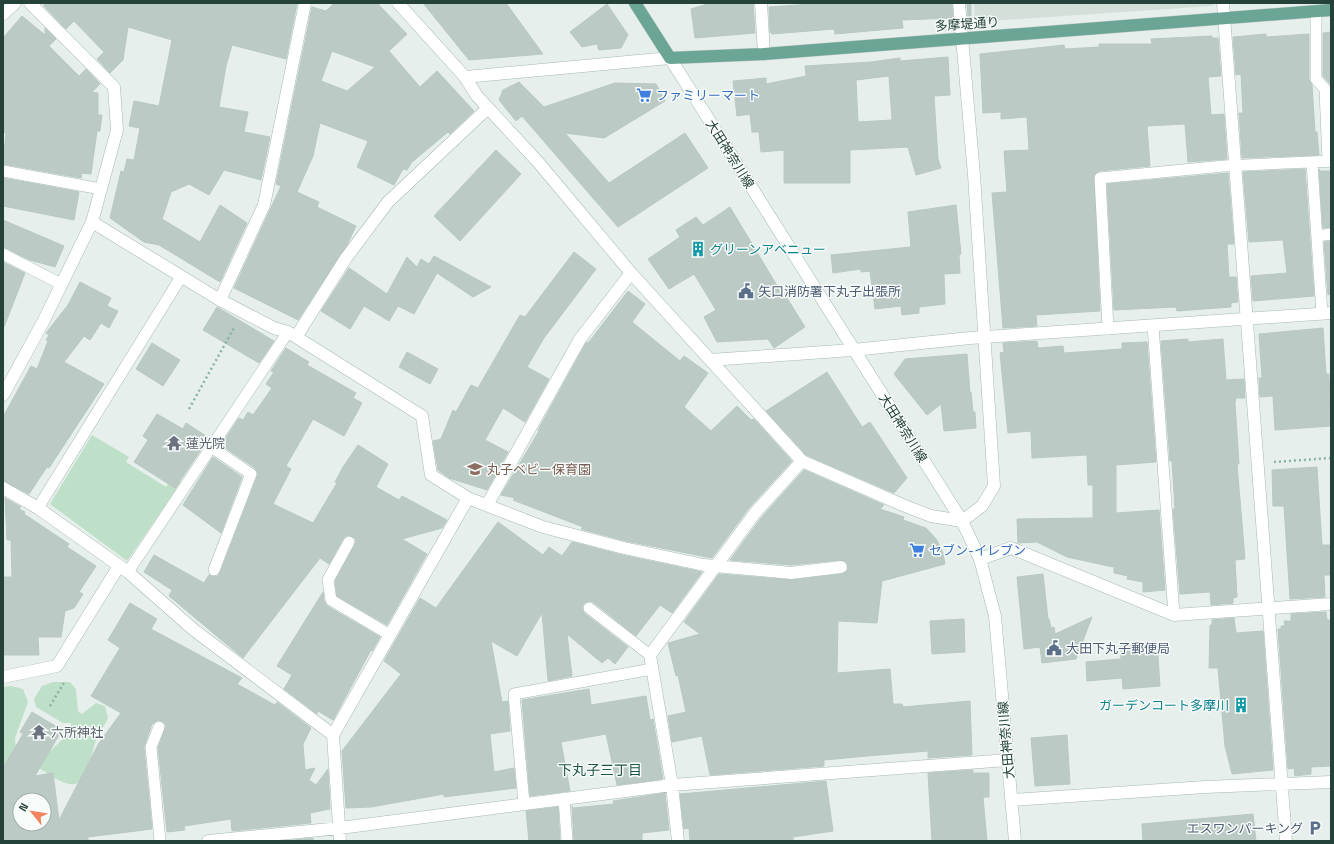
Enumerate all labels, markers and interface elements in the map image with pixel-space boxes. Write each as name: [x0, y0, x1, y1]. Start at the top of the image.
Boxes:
street label: 多摩堤通り: [934, 13, 1000, 35]
supermarket icon: ファミリーマート: [635, 86, 653, 104]
place label: ファミリーマート: [656, 87, 760, 104]
street label: 大田神奈川線: [702, 116, 758, 192]
building icon: グリーンアベニュー: [689, 240, 707, 258]
place label: グリーンアベニュー: [710, 241, 826, 258]
public building icon: 矢口消防署下丸子出張所: [737, 282, 755, 300]
place label: 矢口消防署下丸子出張所: [758, 283, 901, 300]
street label: 大田神奈川線: [875, 390, 931, 466]
temple icon: 蓮光院: [165, 434, 183, 452]
place label: 蓮光院: [186, 435, 225, 452]
school or university icon: 丸子ベビー保育園: [466, 460, 484, 478]
place label: 丸子ベビー保育園: [487, 461, 591, 478]
supermarket icon: セブン-イレブン: [908, 541, 926, 559]
place label: セブン-イレブン: [929, 542, 1026, 559]
public building icon: 大田下丸子郵便局: [1045, 639, 1063, 657]
place label: 大田下丸子郵便局: [1066, 640, 1170, 657]
building icon: ガーデンコート多摩川: [1232, 696, 1250, 714]
place label: ガーデンコート多摩川: [1099, 697, 1229, 714]
street label: 大田神奈川線: [994, 700, 1018, 780]
temple icon: 六所神社: [30, 723, 48, 741]
place label: 六所神社: [51, 724, 103, 741]
district label: 下丸子三丁目: [558, 761, 642, 779]
north arrow: [12, 792, 52, 832]
text: N: [15, 800, 31, 814]
parking icon: エスワンパーキング: [1306, 819, 1324, 837]
place label: エスワンパーキング: [1186, 820, 1303, 837]

